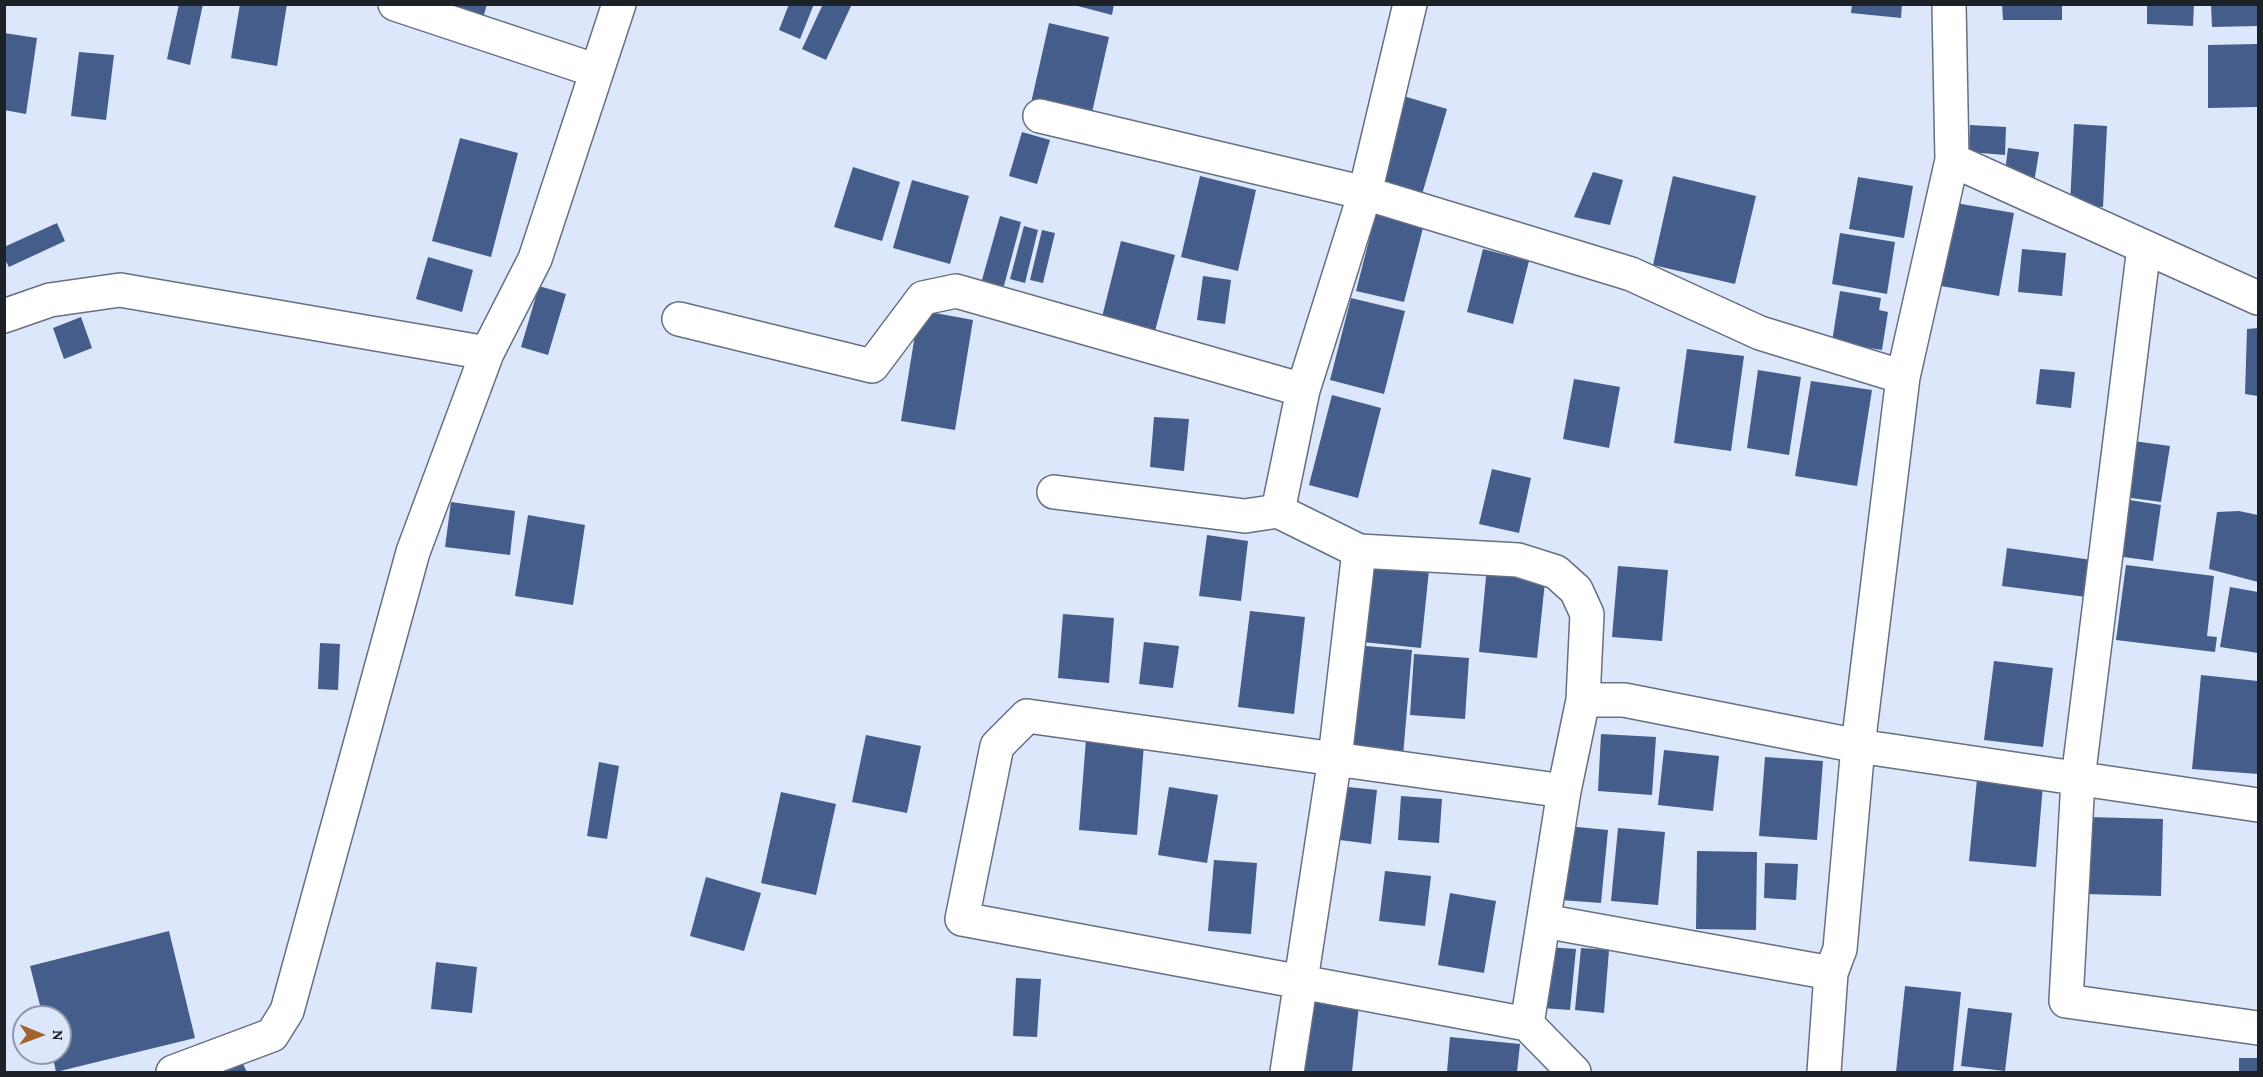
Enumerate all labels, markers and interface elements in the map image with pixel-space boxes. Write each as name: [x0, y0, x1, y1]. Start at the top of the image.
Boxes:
north arrow: [12, 1005, 72, 1065]
text: N: [50, 1030, 67, 1041]

